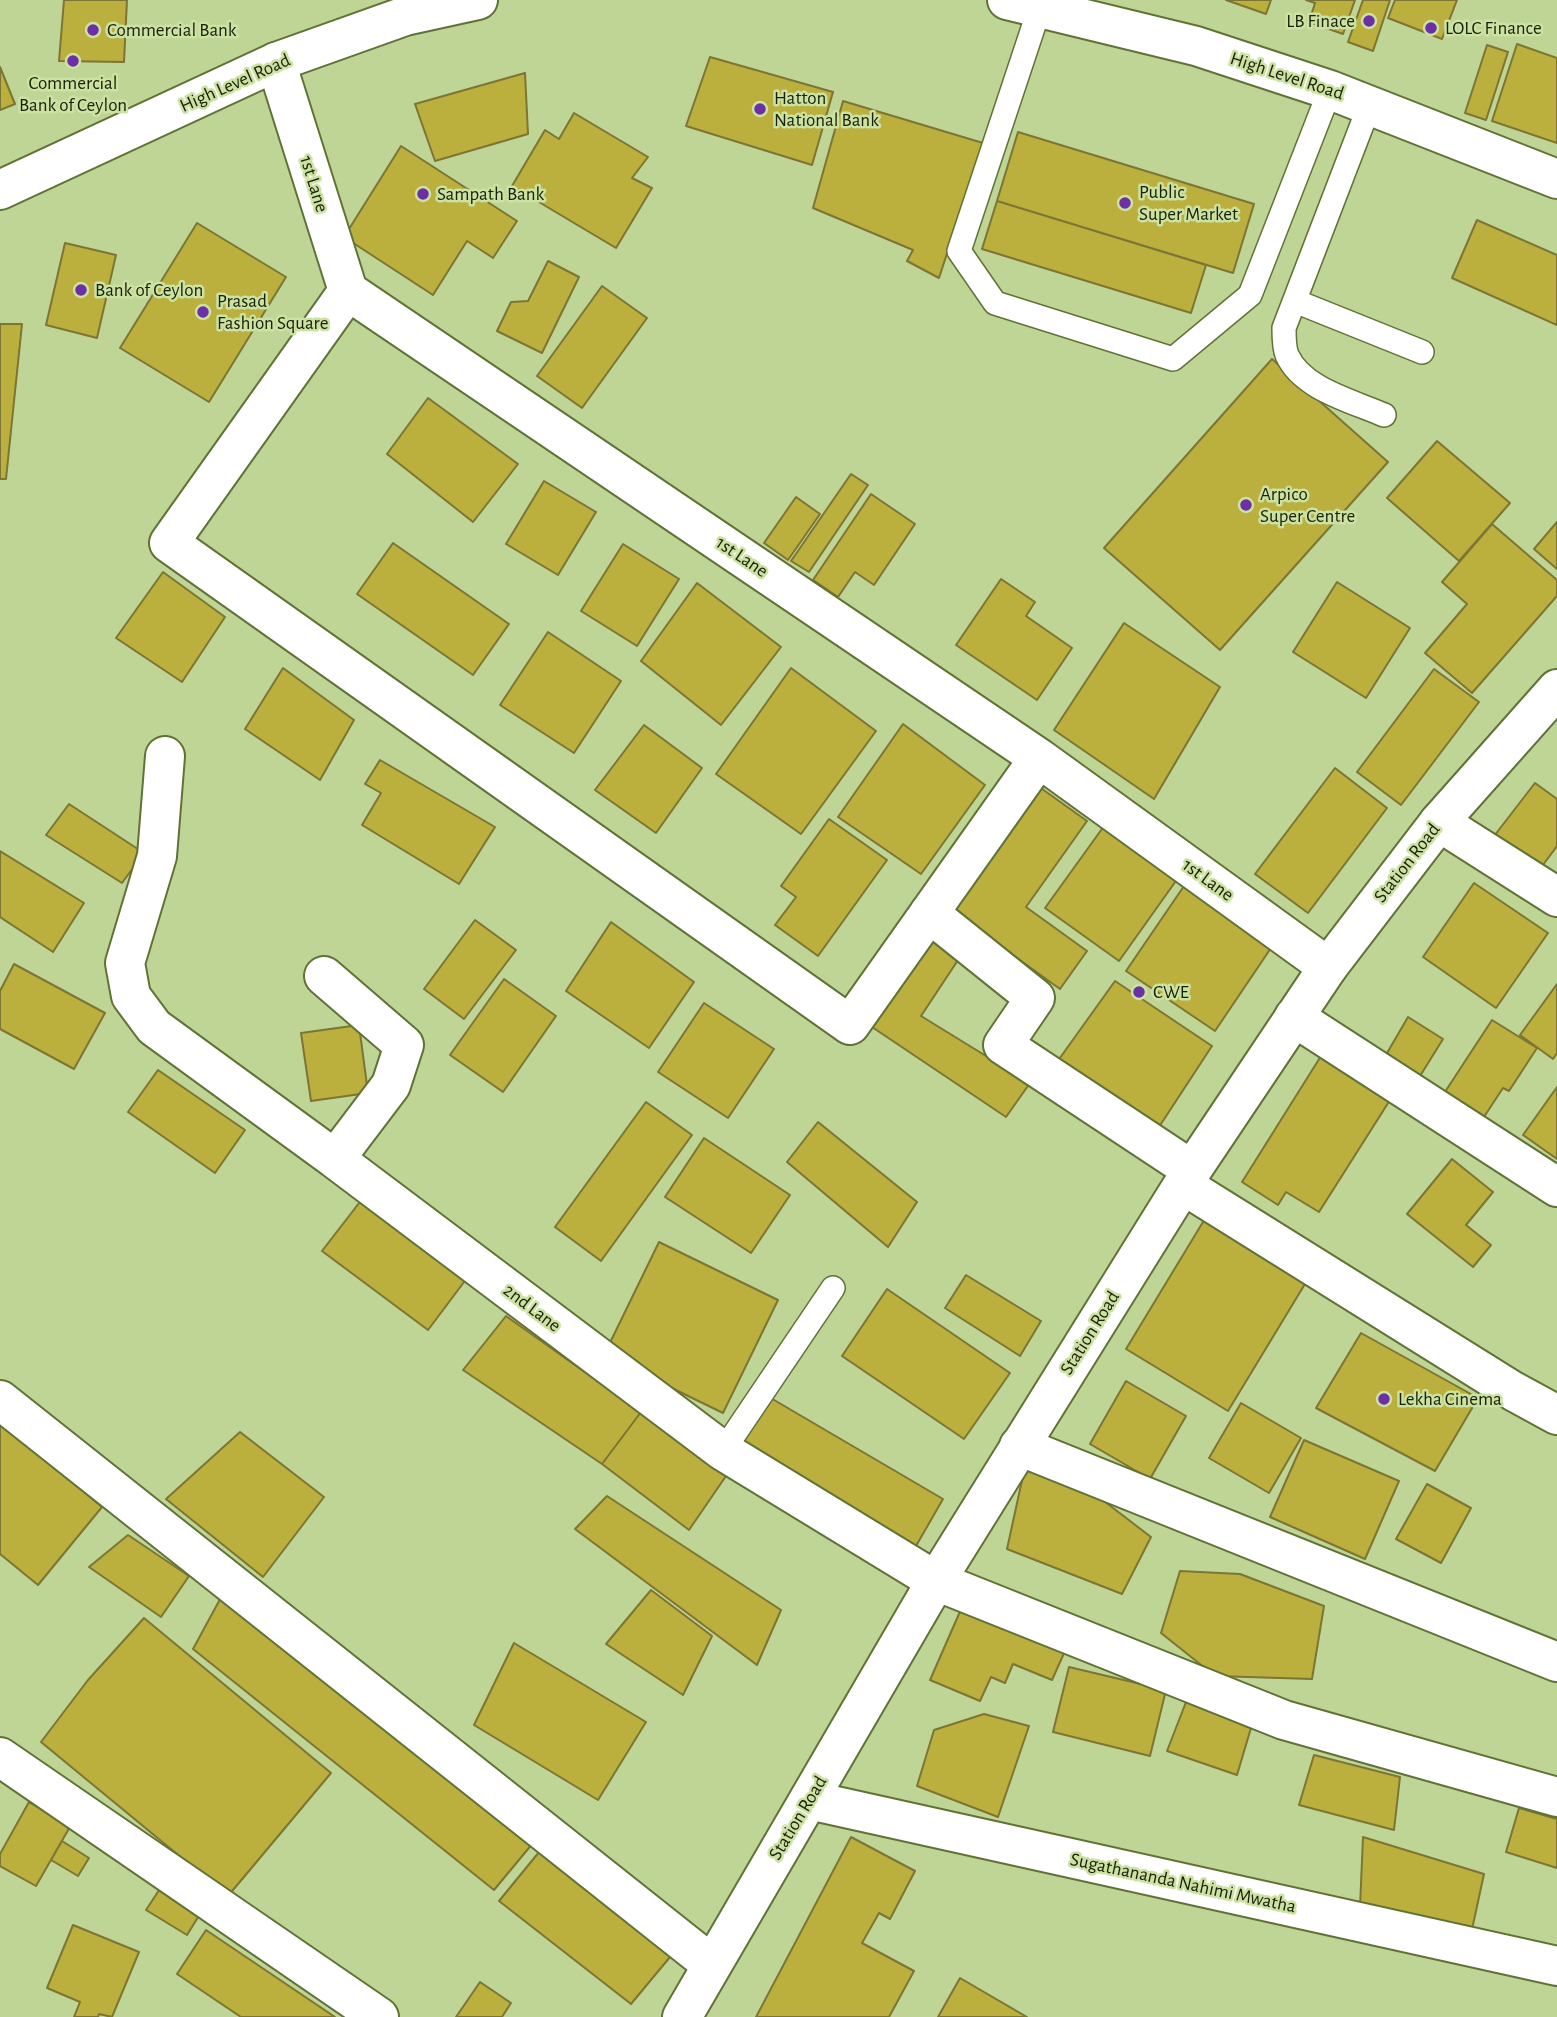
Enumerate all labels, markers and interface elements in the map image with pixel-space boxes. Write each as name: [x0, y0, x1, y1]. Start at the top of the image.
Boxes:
place label: LB Finace: [1286, 10, 1355, 32]
marker: LB Finace: [1361, 13, 1377, 29]
place label: LOLC Finance: [1445, 17, 1542, 39]
place label: Commercial Bank: [107, 19, 237, 41]
marker: LOLC Finance: [1423, 20, 1439, 36]
marker: Commercial Bank: [85, 22, 101, 38]
street label: High Level Road: [1227, 47, 1347, 105]
street label: High Level Road: [176, 49, 294, 117]
marker: Commercial Bank of Ceylon: [65, 53, 81, 69]
place label: Commercial Bank of Ceylon: [19, 72, 127, 116]
place label: Hatton National Bank: [774, 87, 879, 131]
marker: Hatton National Bank: [752, 101, 768, 117]
street label: 1st Lane: [295, 153, 333, 215]
place label: Public Super Market: [1139, 181, 1238, 225]
place label: Sampath Bank: [437, 183, 544, 205]
marker: Sampath Bank: [415, 186, 431, 202]
marker: Public Super Market: [1117, 195, 1133, 211]
place label: Bank of Ceylon: [95, 279, 203, 301]
marker: Bank of Ceylon: [73, 282, 89, 298]
place label: Prasad Fashion Square: [217, 290, 328, 334]
marker: Prasad Fashion Square: [195, 304, 211, 320]
place label: Arpico Super Centre: [1260, 483, 1355, 527]
marker: Arpico Super Centre: [1238, 497, 1254, 513]
street label: 1st Lane: [712, 531, 772, 583]
street label: Station Road: [1369, 819, 1445, 907]
street label: 1st Lane: [1178, 854, 1238, 906]
place label: CWE: [1153, 981, 1189, 1003]
marker: CWE: [1131, 984, 1147, 1000]
street label: 2nd Lane: [499, 1279, 565, 1337]
street label: Station Road: [1055, 1287, 1125, 1379]
place label: Lekha Cinema: [1398, 1388, 1502, 1410]
marker: Lekha Cinema: [1376, 1391, 1392, 1407]
street label: Station Road: [764, 1772, 832, 1864]
street label: Sugathananda Nahimi Mwatha: [1068, 1848, 1298, 1918]

